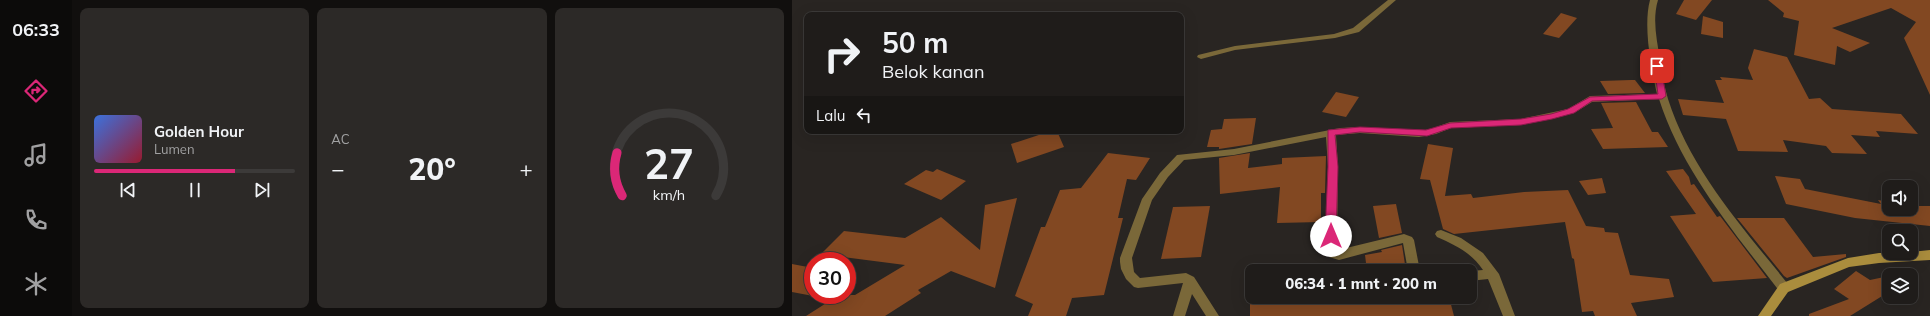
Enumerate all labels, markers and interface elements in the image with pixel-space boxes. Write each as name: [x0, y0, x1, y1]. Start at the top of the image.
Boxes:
text: 06:33: [12, 18, 60, 41]
text: 50 m: [882, 25, 948, 60]
icon: right: [816, 28, 868, 80]
pin: [1640, 49, 1674, 83]
icon: arrive: [1646, 55, 1668, 77]
text: Belok kanan: [882, 60, 984, 83]
icon: directions: [22, 77, 50, 105]
icon: left: [853, 104, 875, 126]
text: Lalu: [816, 106, 845, 125]
text: Golden Hour: [154, 122, 244, 141]
text: AC: [331, 131, 350, 147]
text: 27: [644, 137, 694, 189]
icon: music: [22, 141, 50, 169]
text: Lumen: [154, 141, 195, 157]
text: 20°: [408, 150, 456, 188]
text: −: [331, 155, 345, 183]
text: +: [519, 155, 533, 183]
icon: previous: [117, 179, 139, 201]
icon: pause: [184, 179, 206, 201]
icon: next: [251, 179, 273, 201]
map controls: [1882, 180, 1918, 304]
button: sound: [1882, 180, 1918, 216]
text: km/h: [653, 186, 685, 204]
icon: phone: [22, 206, 50, 234]
position arrow: [1310, 215, 1352, 257]
button: search: [1882, 224, 1918, 260]
speed limit sign: 30: [804, 252, 856, 304]
button: layers: [1882, 268, 1918, 304]
icon: climate: [22, 270, 50, 298]
text: 06:34 · 1 mnt · 200 m: [1285, 274, 1437, 293]

